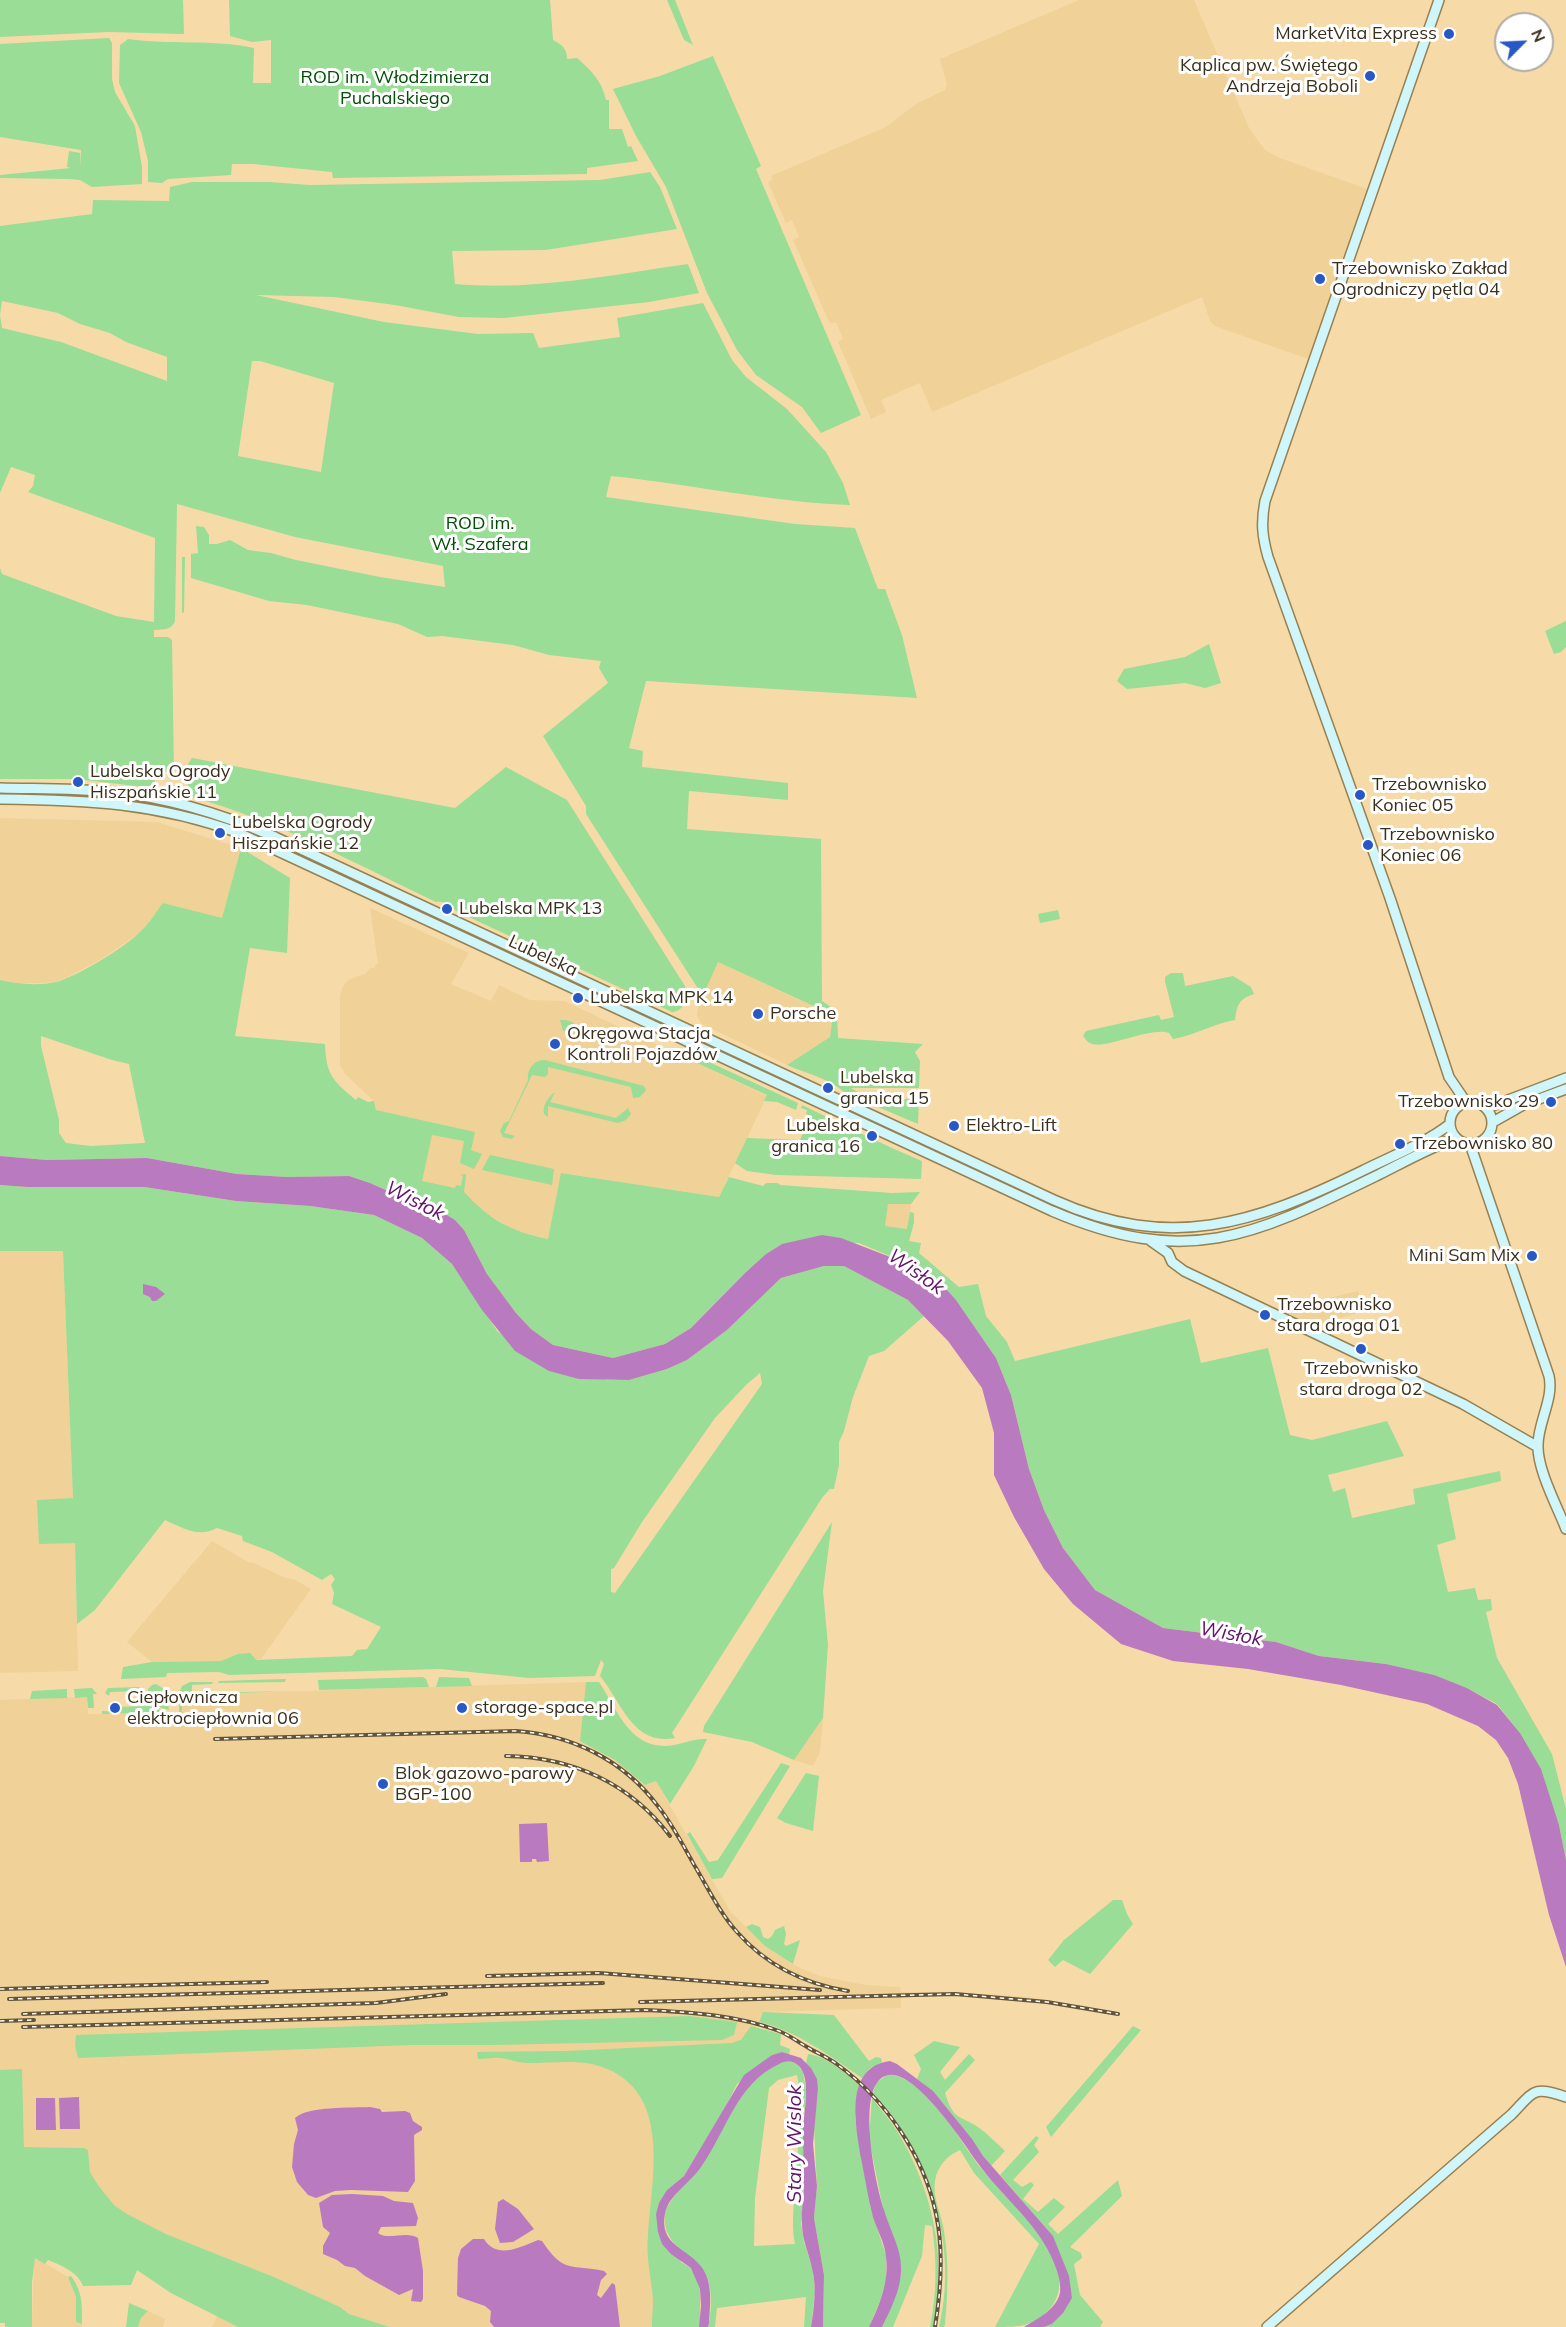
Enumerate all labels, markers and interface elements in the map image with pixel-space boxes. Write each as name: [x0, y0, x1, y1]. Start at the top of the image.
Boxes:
north arrow: [1494, 12, 1554, 72]
place label: MarketVita Express: [1275, 23, 1437, 45]
text: N: [1527, 26, 1550, 45]
marker: MarketVita Express: [1442, 27, 1456, 41]
place label: Kaplica pw. Świętego Andrzeja Boboli: [1180, 55, 1358, 98]
park label: ROD im. Włodzimierza Puchalskiego: [301, 67, 489, 110]
marker: Kaplica pw. Świętego Andrzeja Boboli: [1363, 69, 1377, 83]
place label: Trzebownisko Zakład Ogrodniczy pętla 04: [1332, 258, 1508, 300]
marker: Trzebownisko Zakład Ogrodniczy pętla 04: [1313, 272, 1327, 286]
park label: ROD im. Wł. Szafera: [431, 513, 529, 556]
place label: Lubelska Ogrody Hiszpańskie 11: [90, 761, 230, 804]
place label: Trzebownisko Koniec 05: [1372, 774, 1487, 816]
marker: Lubelska Ogrody Hiszpańskie 11: [71, 775, 85, 789]
marker: Trzebownisko Koniec 05: [1353, 788, 1367, 802]
place label: Lubelska Ogrody Hiszpańskie 12: [232, 812, 372, 854]
place label: Trzebownisko Koniec 06: [1380, 824, 1495, 866]
marker: Lubelska Ogrody Hiszpańskie 12: [213, 826, 227, 840]
marker: Trzebownisko Koniec 06: [1361, 838, 1375, 852]
place label: Lubelska MPK 13: [459, 898, 602, 920]
marker: Lubelska MPK 13: [440, 902, 454, 916]
street label: Lubelska: [505, 931, 581, 981]
place label: Lubelska MPK 14: [590, 987, 733, 1009]
marker: Lubelska MPK 14: [571, 991, 585, 1005]
place label: Porsche: [770, 1003, 836, 1025]
marker: Porsche: [751, 1007, 765, 1021]
place label: Okręgowa Stacja Kontroli Pojazdów: [567, 1023, 718, 1066]
marker: Okręgowa Stacja Kontroli Pojazdów: [548, 1037, 562, 1051]
place label: Lubelska granica 15: [840, 1067, 929, 1110]
marker: Lubelska granica 15: [821, 1081, 835, 1095]
place label: Trzebownisko 29: [1398, 1091, 1539, 1113]
marker: Trzebownisko 29: [1544, 1095, 1558, 1109]
place label: Lubelska granica 16: [771, 1115, 860, 1158]
place label: Elektro-Lift: [966, 1115, 1057, 1137]
marker: Elektro-Lift: [947, 1119, 961, 1133]
marker: Lubelska granica 16: [865, 1129, 879, 1143]
place label: Trzebownisko 80: [1412, 1133, 1553, 1155]
marker: Trzebownisko 80: [1393, 1137, 1407, 1151]
water label: Wisłok: [381, 1176, 449, 1226]
water label: Wisłok: [883, 1244, 949, 1300]
place label: Mini Sam Mix: [1409, 1245, 1520, 1267]
marker: Mini Sam Mix: [1525, 1249, 1539, 1263]
place label: Trzebownisko stara droga 01: [1277, 1294, 1400, 1336]
marker: Trzebownisko stara droga 01: [1258, 1308, 1272, 1322]
marker: Trzebownisko stara droga 02: [1354, 1342, 1368, 1356]
place label: Trzebownisko stara droga 02: [1299, 1358, 1423, 1400]
water label: Wisłok: [1198, 1617, 1264, 1651]
place label: Ciepłownicza elektrociepłownia 06: [127, 1687, 299, 1730]
place label: storage-space.pl: [474, 1697, 613, 1719]
marker: Ciepłownicza elektrociepłownia 06: [108, 1701, 122, 1715]
marker: storage-space.pl: [455, 1701, 469, 1715]
place label: Blok gazowo-parowy BGP-100: [395, 1763, 574, 1806]
marker: Blok gazowo-parowy BGP-100: [376, 1777, 390, 1791]
water label: Stary Wislok: [783, 2085, 807, 2203]

